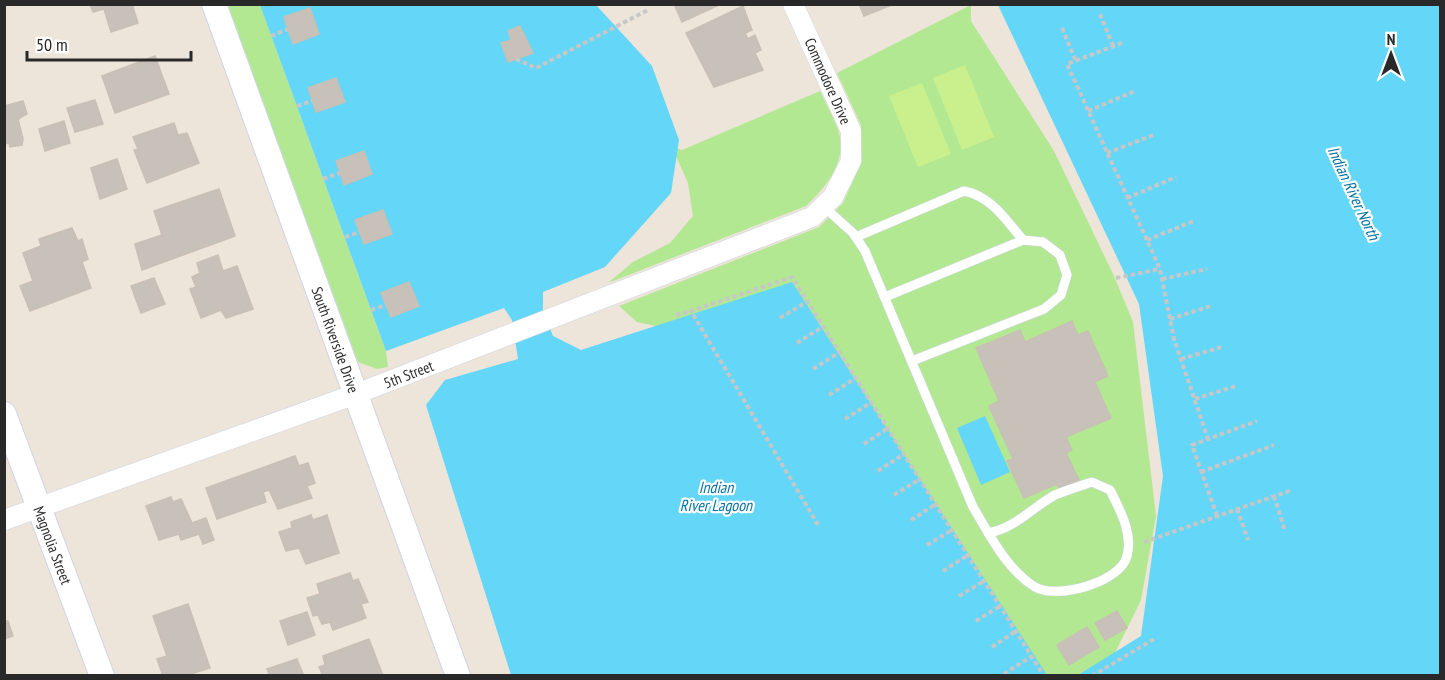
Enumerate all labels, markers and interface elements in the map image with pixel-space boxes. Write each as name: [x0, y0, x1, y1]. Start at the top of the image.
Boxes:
scale bar: [27, 24, 190, 62]
north arrow: [1361, 24, 1421, 84]
text: N: [1387, 29, 1395, 49]
text: 50 m: [36, 33, 68, 56]
street label: Commodore Drive: [800, 35, 856, 127]
water label: Indian River North: [1323, 143, 1385, 244]
street label: South Riverside Drive: [308, 284, 364, 395]
street label: 5th Street: [381, 355, 436, 392]
water label: Indian River Lagoon: [680, 477, 753, 515]
street label: Magnolia Street: [30, 503, 76, 587]

